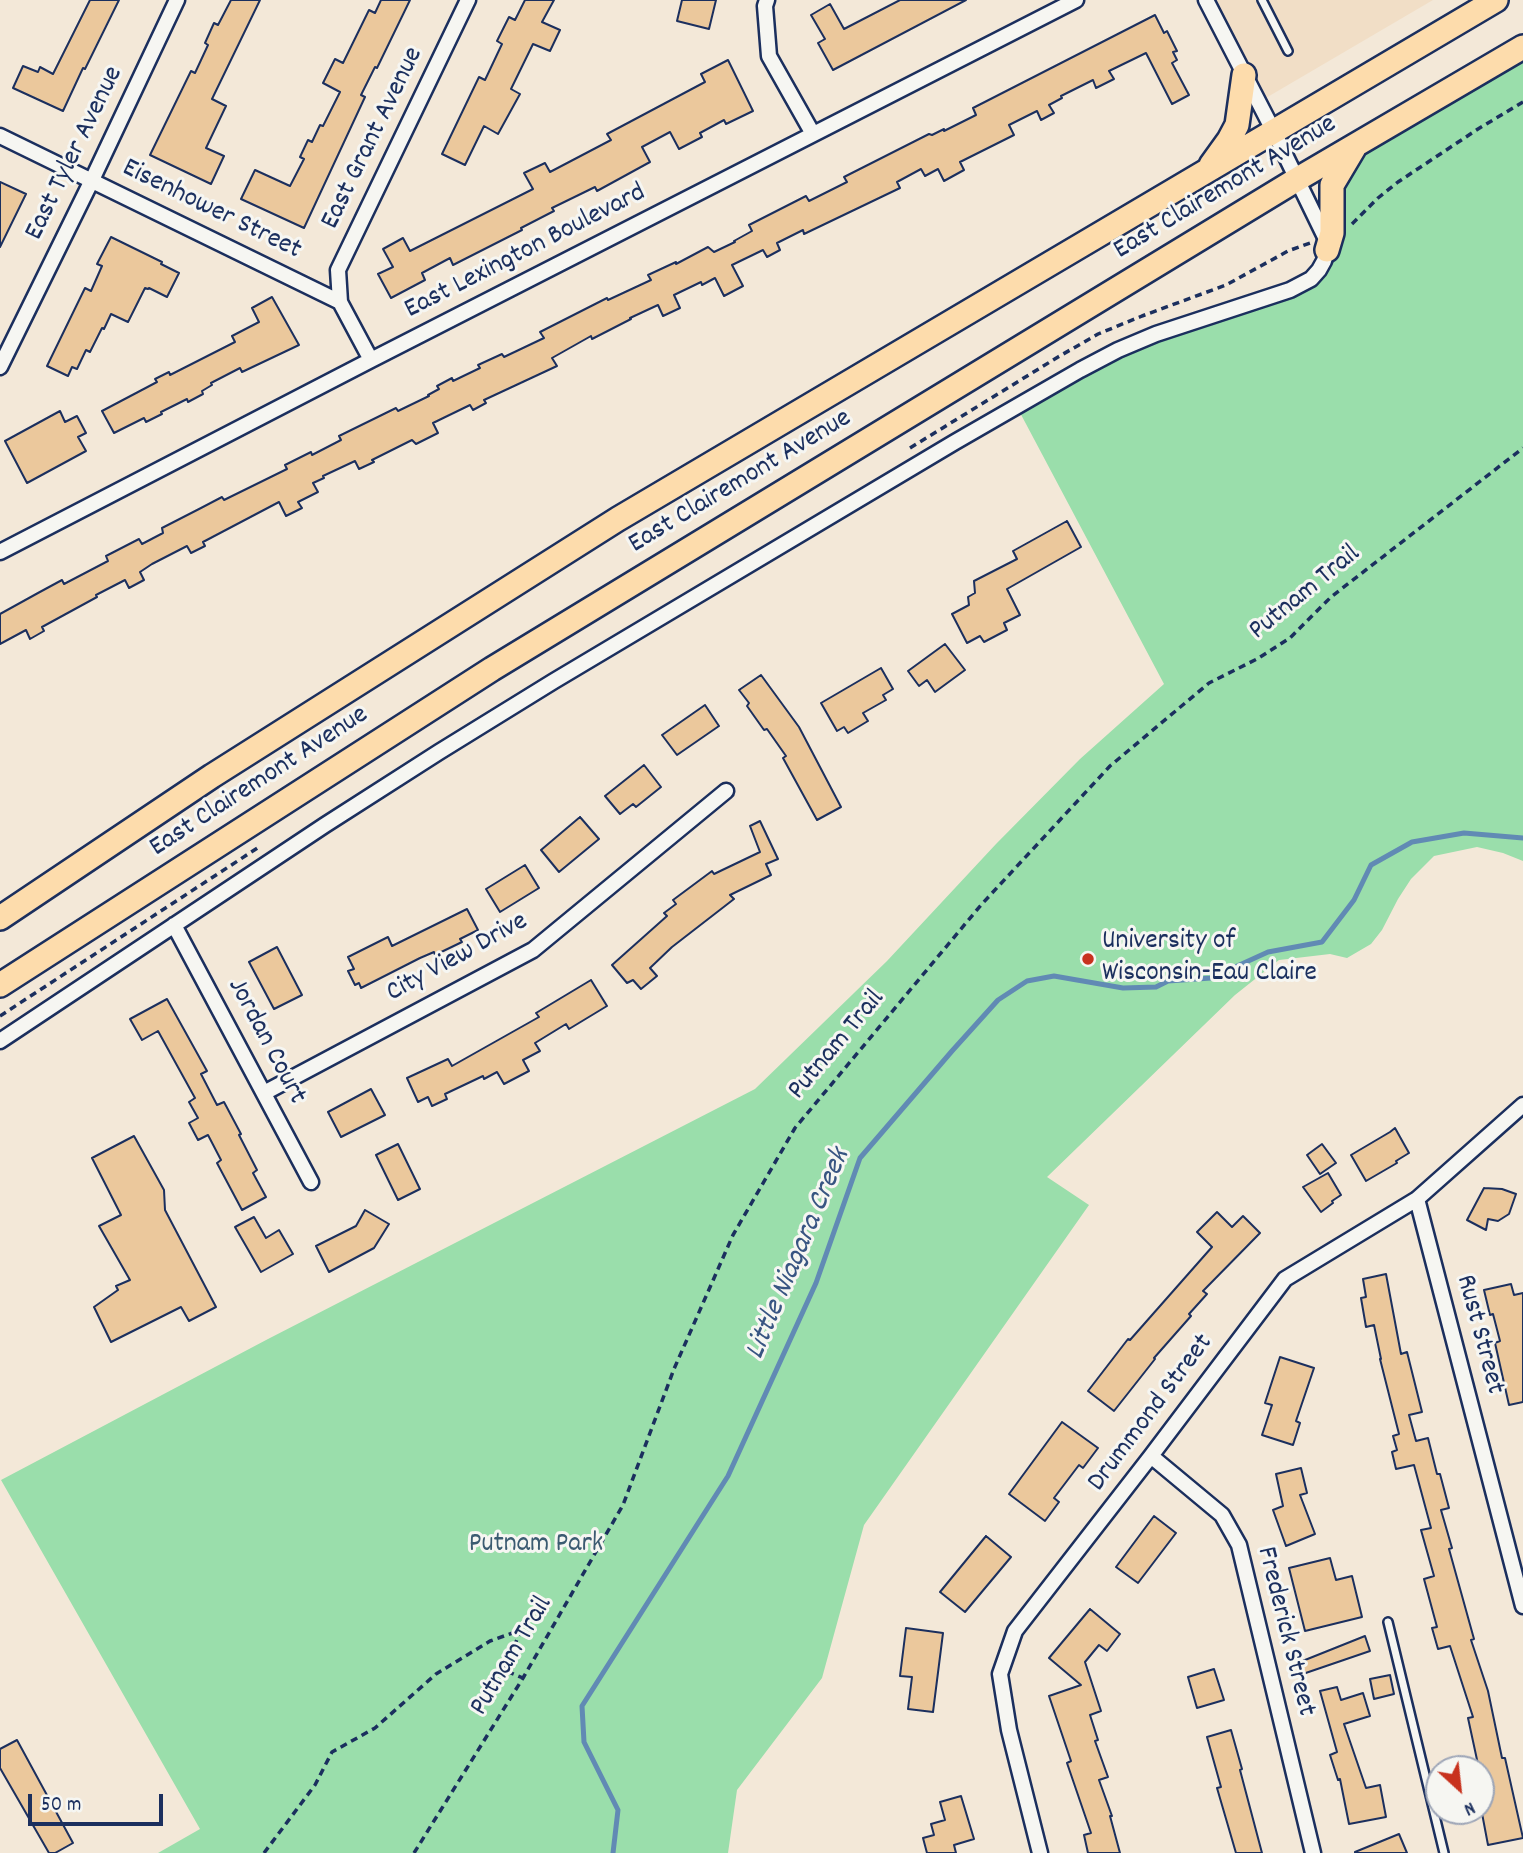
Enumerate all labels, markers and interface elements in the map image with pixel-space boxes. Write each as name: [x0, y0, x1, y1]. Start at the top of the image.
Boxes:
street label: East Grant Avenue: [315, 43, 433, 235]
street label: East Tyler Avenue: [19, 62, 133, 246]
street label: East Clairemont Avenue: [1109, 109, 1343, 269]
street label: Eisenhower Street: [116, 153, 306, 269]
street label: East Lexington Boulevard: [400, 178, 652, 328]
street label: East Clairemont Avenue: [624, 403, 858, 563]
street label: Putnam Trail: [1244, 539, 1368, 649]
street label: East Clairemont Avenue: [144, 700, 376, 866]
street label: City View Drive: [381, 906, 535, 1012]
place label: University of Wisconsin-Eau Claire: [1102, 926, 1317, 992]
marker: University of Wisconsin-Eau Claire: [1080, 951, 1096, 967]
street label: Jordan Court: [218, 973, 312, 1111]
street label: Putnam Trail: [782, 984, 894, 1108]
water label: Little Niagara Creek: [739, 1144, 861, 1366]
street label: Rust Street: [1446, 1272, 1510, 1398]
street label: Drummond Street: [1082, 1329, 1222, 1499]
park label: Putnam Park: [469, 1529, 603, 1563]
street label: Frederick Street: [1247, 1544, 1321, 1720]
street label: Putnam Trail: [464, 1591, 562, 1723]
north arrow: [1425, 1755, 1495, 1825]
scale bar: [32, 1780, 166, 1824]
text: 50 m: [41, 1791, 81, 1821]
text: N: [1459, 1793, 1479, 1822]

